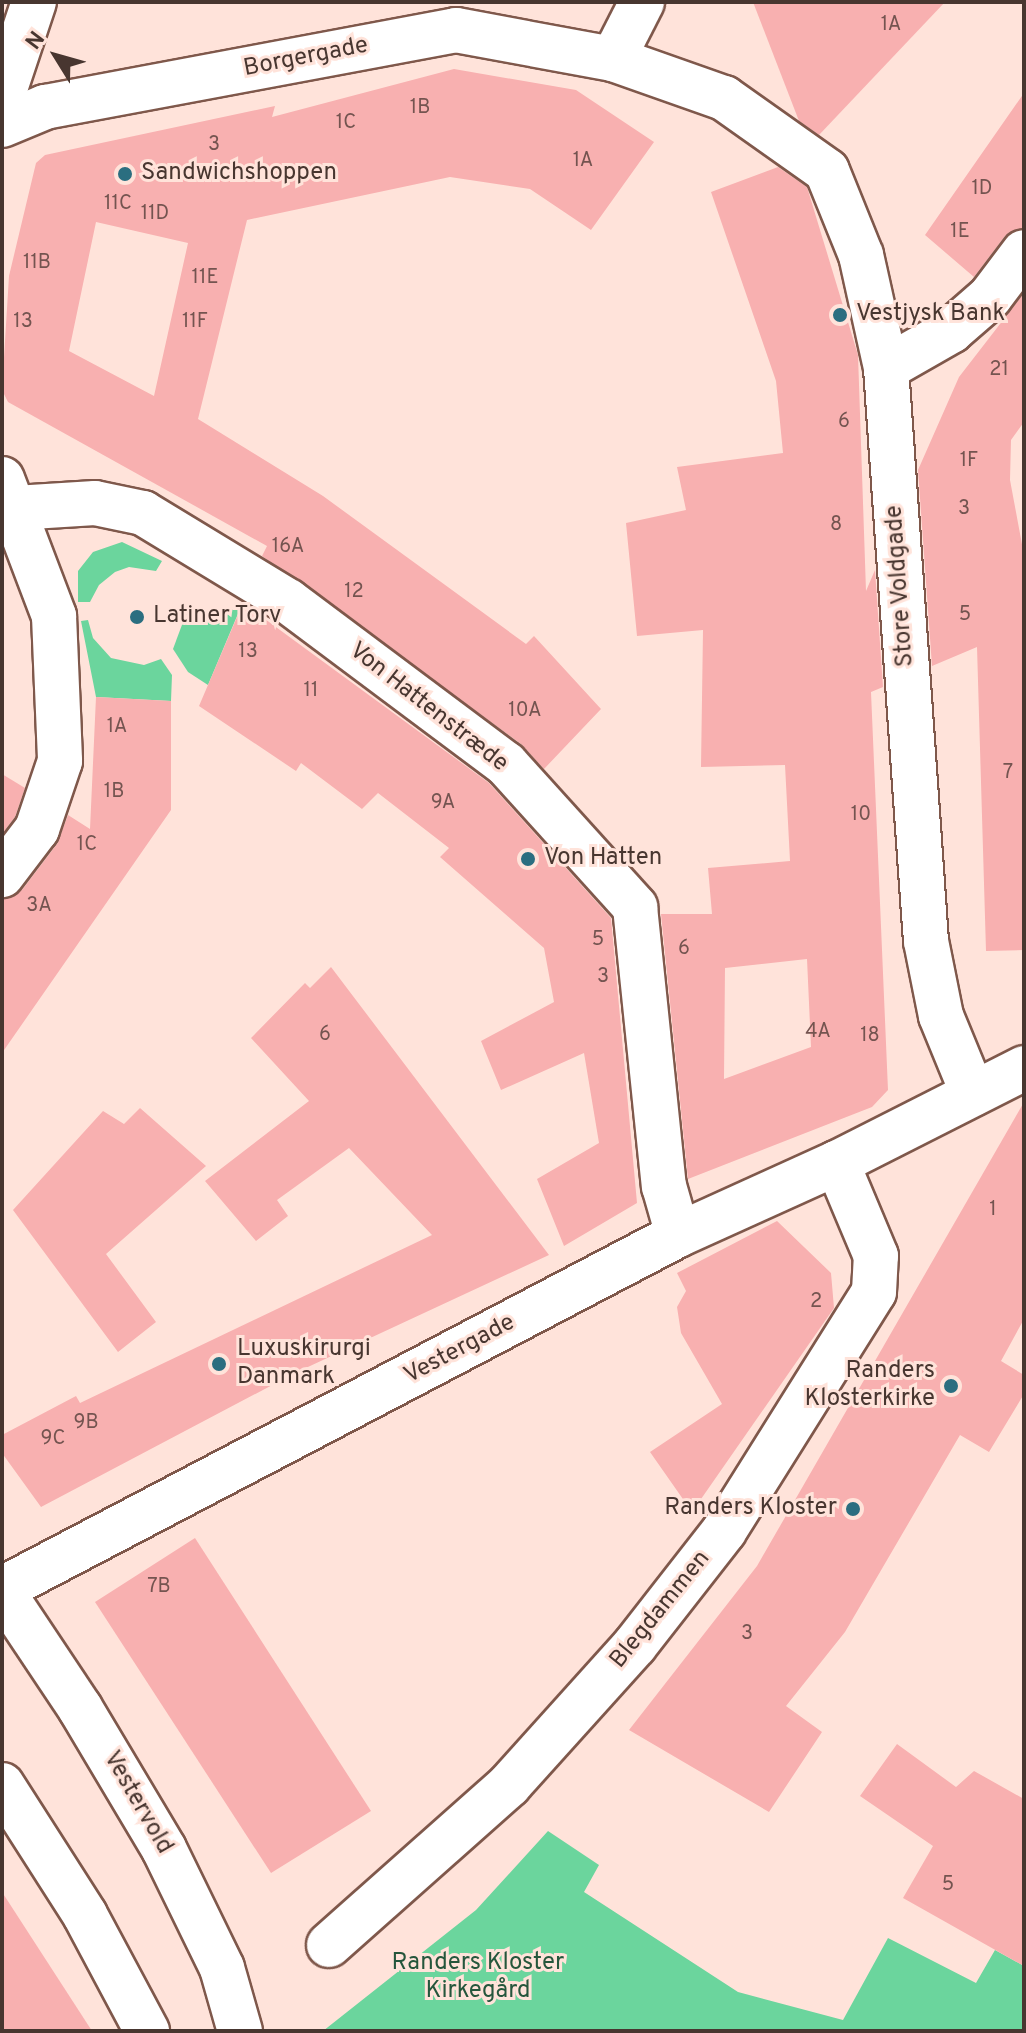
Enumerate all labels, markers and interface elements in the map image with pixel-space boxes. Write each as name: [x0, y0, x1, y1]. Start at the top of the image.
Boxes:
house number: 1A: [881, 13, 901, 37]
north arrow: [16, 16, 96, 96]
text: N: [21, 27, 52, 56]
street label: Borgergade: [241, 32, 371, 84]
house number: 1B: [410, 96, 430, 120]
house number: 1C: [336, 111, 356, 135]
house number: 3: [208, 133, 220, 157]
house number: 1A: [573, 149, 593, 173]
place label: Sandwichshoppen: [141, 160, 337, 188]
marker: Sandwichshoppen: [116, 165, 134, 183]
house number: 1D: [971, 177, 993, 201]
house number: 11C: [104, 192, 132, 216]
house number: 11D: [141, 202, 169, 226]
house number: 1E: [950, 220, 970, 244]
house number: 11B: [23, 251, 51, 275]
house number: 11E: [192, 266, 218, 290]
place label: Vestjysk Bank: [856, 301, 1005, 329]
marker: Vestjysk Bank: [831, 306, 849, 324]
house number: 13: [13, 310, 33, 334]
house number: 11F: [182, 310, 208, 334]
house number: 21: [989, 358, 1009, 382]
house number: 6: [838, 410, 850, 434]
house number: 1F: [960, 449, 978, 473]
house number: 3: [958, 497, 970, 521]
street label: Store Voldgade: [881, 504, 921, 668]
house number: 8: [830, 513, 842, 537]
house number: 16A: [272, 535, 304, 559]
house number: 12: [344, 580, 364, 604]
place label: Latiner Torv: [153, 603, 282, 631]
house number: 5: [959, 603, 971, 627]
marker: Latiner Torv: [128, 608, 146, 626]
street label: Von Hattenstræde: [343, 637, 513, 779]
house number: 13: [238, 640, 258, 664]
house number: 11: [304, 679, 318, 703]
house number: 10A: [508, 699, 542, 723]
house number: 1A: [107, 715, 127, 739]
house number: 7: [1003, 761, 1013, 785]
house number: 1B: [104, 780, 124, 804]
house number: 9A: [431, 791, 455, 815]
house number: 10: [851, 803, 871, 827]
house number: 1C: [77, 833, 97, 857]
place label: Von Hatten: [544, 845, 662, 873]
marker: Von Hatten: [519, 850, 537, 868]
house number: 3A: [26, 894, 52, 918]
house number: 5: [592, 928, 604, 952]
house number: 6: [678, 937, 690, 961]
house number: 3: [597, 965, 609, 989]
house number: 4A: [805, 1020, 831, 1044]
house number: 6: [319, 1023, 331, 1047]
house number: 18: [860, 1024, 880, 1048]
house number: 1: [989, 1198, 997, 1222]
house number: 2: [810, 1290, 822, 1314]
street label: Vestergade: [400, 1309, 520, 1391]
place label: Luxuskirurgi Danmark: [237, 1336, 371, 1392]
marker: Luxuskirurgi Danmark: [208, 1353, 230, 1375]
place label: Randers Klosterkirke: [805, 1358, 935, 1414]
marker: Randers Klosterkirke: [942, 1377, 960, 1395]
house number: 9B: [73, 1411, 99, 1435]
house number: 9C: [41, 1427, 65, 1451]
place label: Randers Kloster: [664, 1495, 837, 1523]
marker: Randers Kloster: [844, 1500, 862, 1518]
street label: Blegdammen: [605, 1545, 717, 1675]
house number: 7B: [147, 1575, 171, 1599]
house number: 3: [741, 1622, 753, 1646]
street label: Vestervold: [96, 1746, 178, 1860]
house number: 5: [942, 1873, 954, 1897]
park label: Randers Kloster Kirkegård: [392, 1950, 564, 2006]

